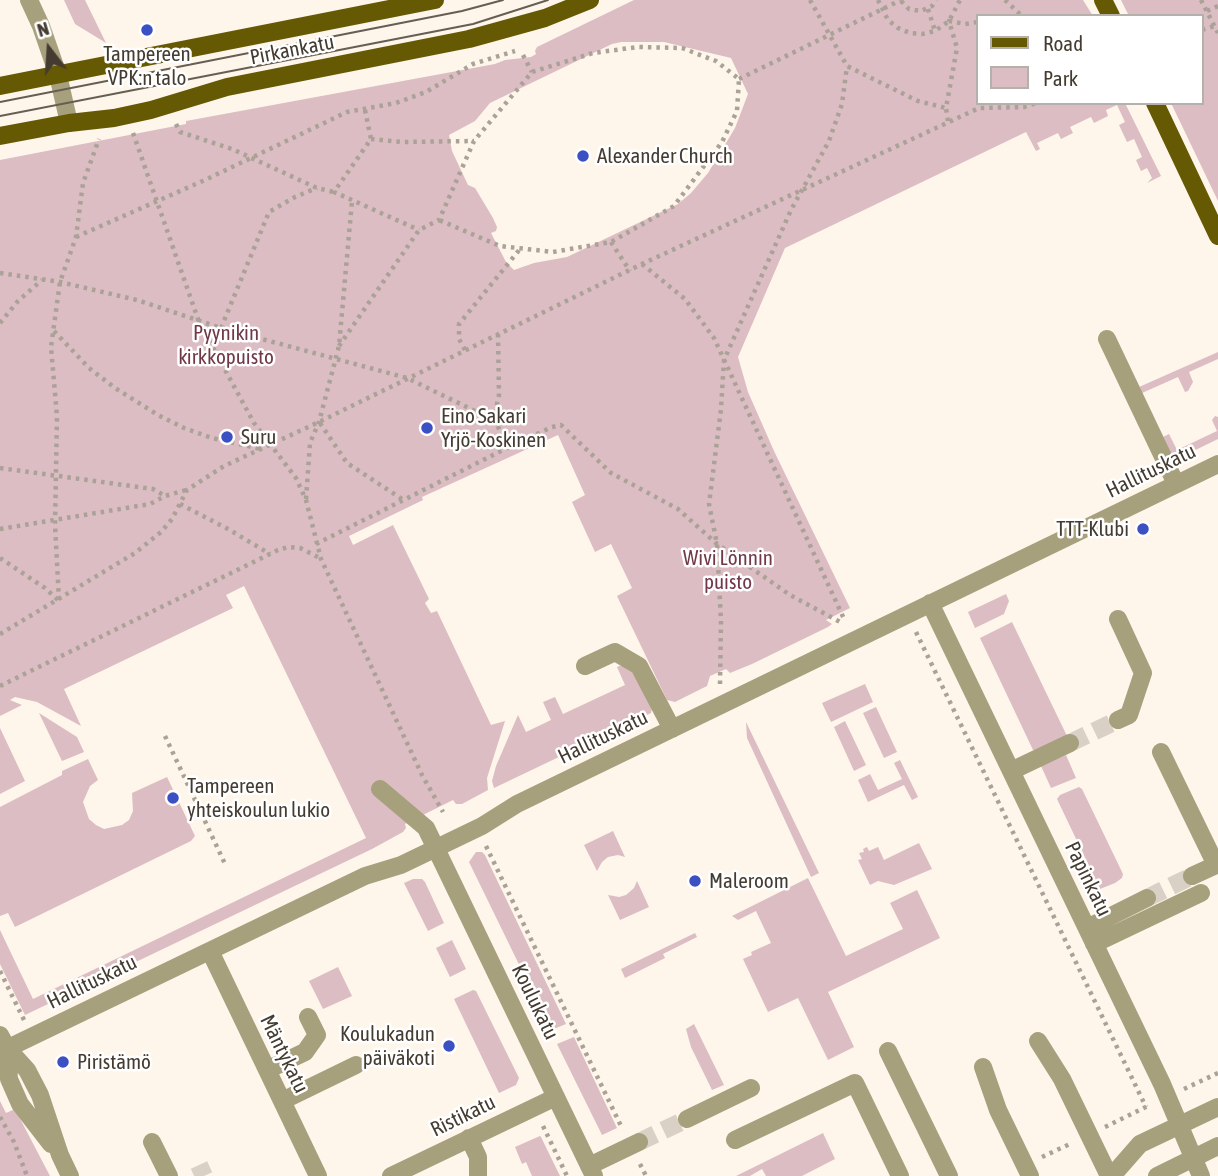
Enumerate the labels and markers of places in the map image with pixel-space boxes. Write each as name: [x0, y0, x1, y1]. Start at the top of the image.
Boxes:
marker: Tampereen VPK:n talo: [139, 22, 155, 38]
place label: Tampereen VPK:n talo: [103, 41, 191, 91]
place label: Alexander Church: [597, 143, 733, 169]
marker: Alexander Church: [575, 148, 591, 164]
place label: Eino Sakari Yrjö-Koskinen: [441, 403, 546, 453]
marker: Eino Sakari Yrjö-Koskinen: [419, 420, 435, 436]
place label: Suru: [241, 424, 276, 450]
marker: Suru: [219, 429, 235, 445]
place label: TTT-Klubi: [1056, 516, 1129, 542]
marker: TTT-Klubi: [1135, 521, 1151, 537]
place label: Tampereen yhteiskoulun lukio: [187, 773, 330, 823]
marker: Tampereen yhteiskoulun lukio: [165, 790, 181, 806]
place label: Maleroom: [709, 868, 789, 894]
marker: Maleroom: [687, 873, 703, 889]
place label: Koulukadun päiväkoti: [340, 1021, 435, 1071]
marker: Koulukadun päiväkoti: [441, 1038, 457, 1054]
place label: Piristämö: [77, 1049, 151, 1075]
marker: Piristämö: [55, 1054, 71, 1070]

